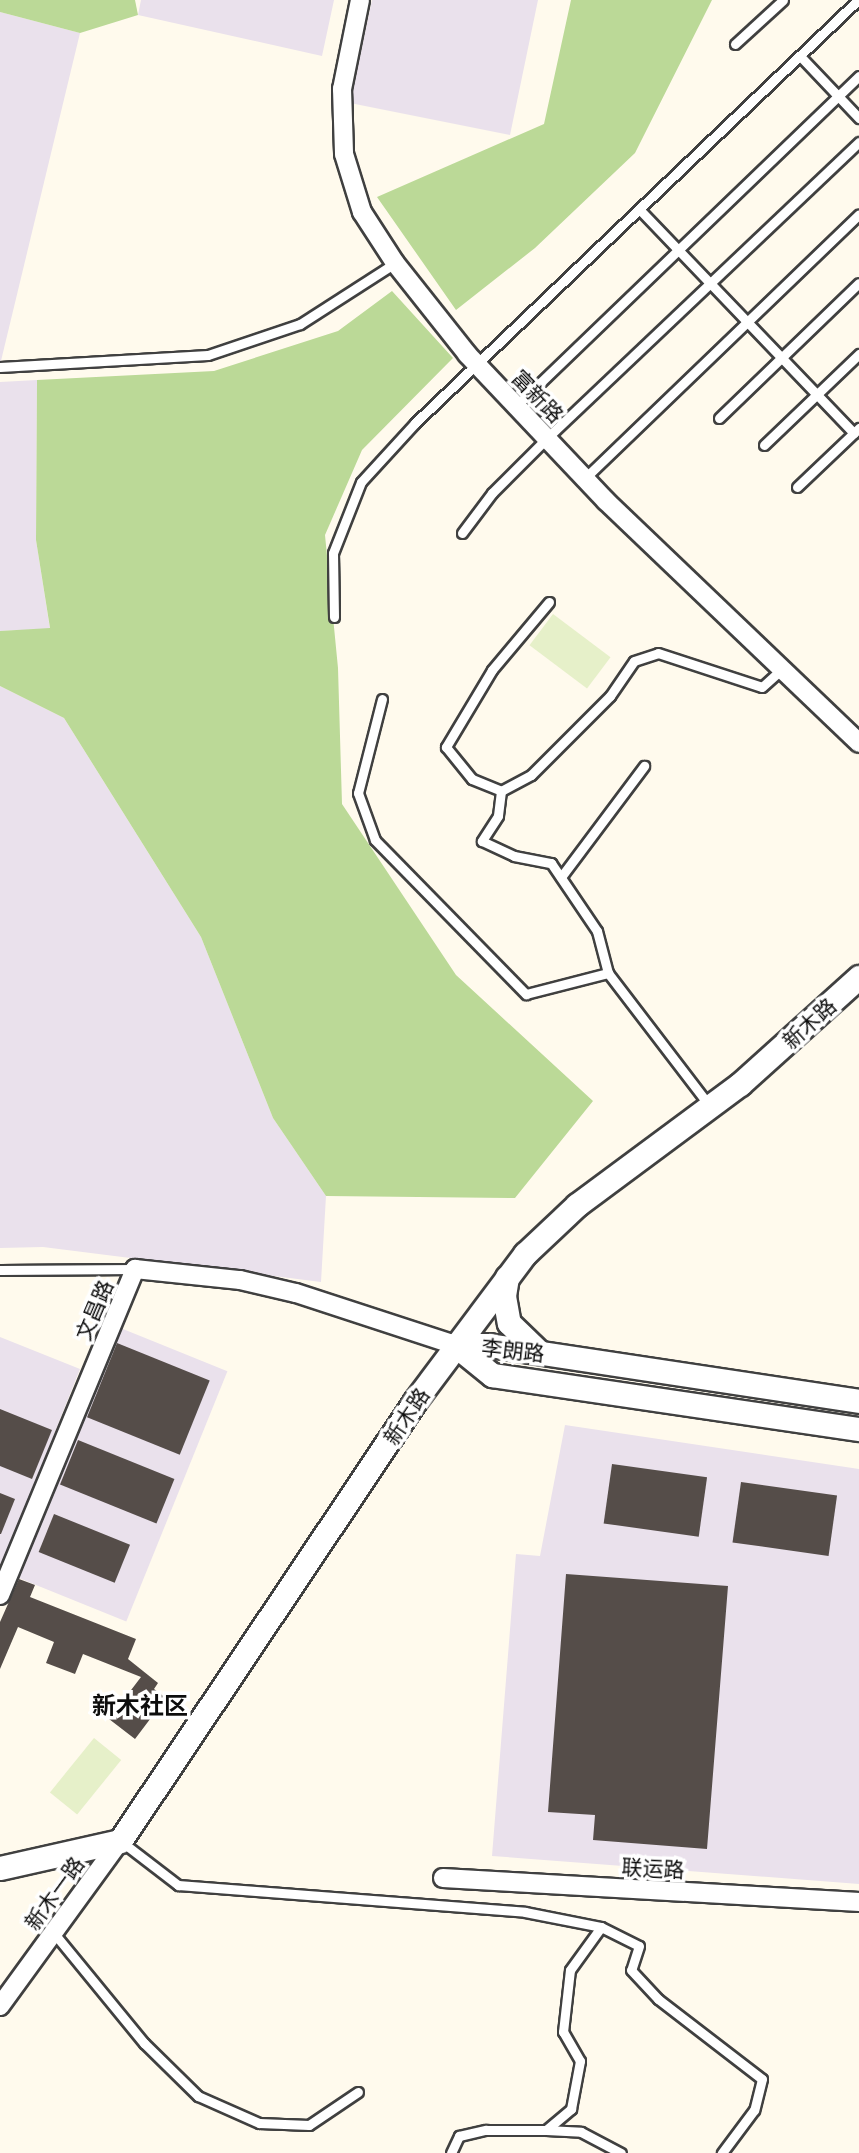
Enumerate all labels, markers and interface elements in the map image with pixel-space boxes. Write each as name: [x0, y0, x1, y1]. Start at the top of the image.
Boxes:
street label: 富新路: [507, 365, 569, 427]
street label: 新木路: [777, 993, 841, 1053]
street label: 文昌路: [70, 1276, 118, 1344]
street label: 李朗路: [480, 1334, 546, 1366]
street label: 新木路: [378, 1383, 434, 1449]
district label: 新木社区: [92, 1692, 188, 1720]
street label: 新木一路: [19, 1852, 89, 1934]
street label: 联运路: [621, 1854, 685, 1882]

